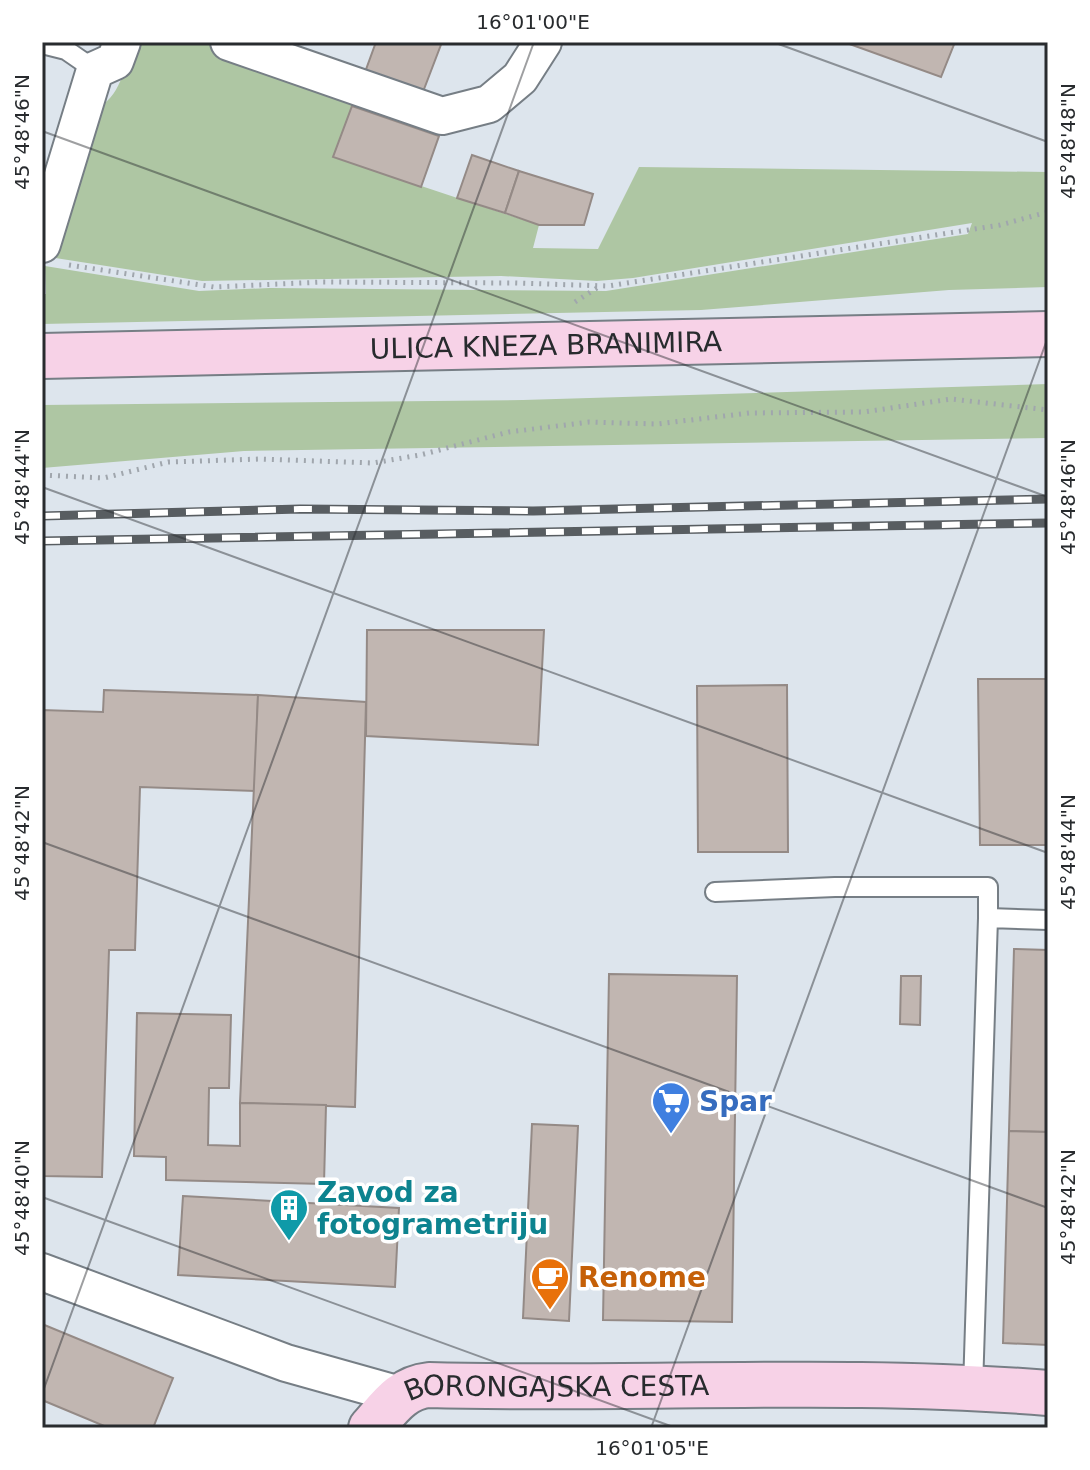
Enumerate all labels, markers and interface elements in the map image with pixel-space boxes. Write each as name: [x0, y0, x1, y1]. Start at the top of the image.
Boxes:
text: 16°01'00"E: [476, 10, 590, 34]
text: 45°48'46"N: [10, 74, 34, 190]
text: 45°48'48"N: [1056, 83, 1080, 199]
street label: ULICA KNEZA BRANIMIRA: [370, 325, 722, 366]
text: 45°48'44"N: [10, 429, 34, 545]
text: 45°48'46"N: [1056, 439, 1080, 555]
text: 45°48'42"N: [10, 785, 34, 901]
text: 45°48'44"N: [1056, 794, 1080, 910]
supermarket icon: Spar: [650, 1080, 692, 1135]
place label: Spar: [699, 1085, 772, 1118]
text: 45°48'40"N: [10, 1140, 34, 1256]
text: 45°48'42"N: [1056, 1149, 1080, 1265]
place label: Zavod za fotogrametriju: [317, 1176, 548, 1241]
building icon: Zavod za fotogrametriju: [268, 1187, 310, 1242]
cafe icon: Renome: [529, 1256, 571, 1311]
place label: Renome: [578, 1261, 706, 1294]
street label: BORONGAJSKA CESTA: [399, 1369, 709, 1408]
text: 16°01'05"E: [595, 1436, 709, 1460]

